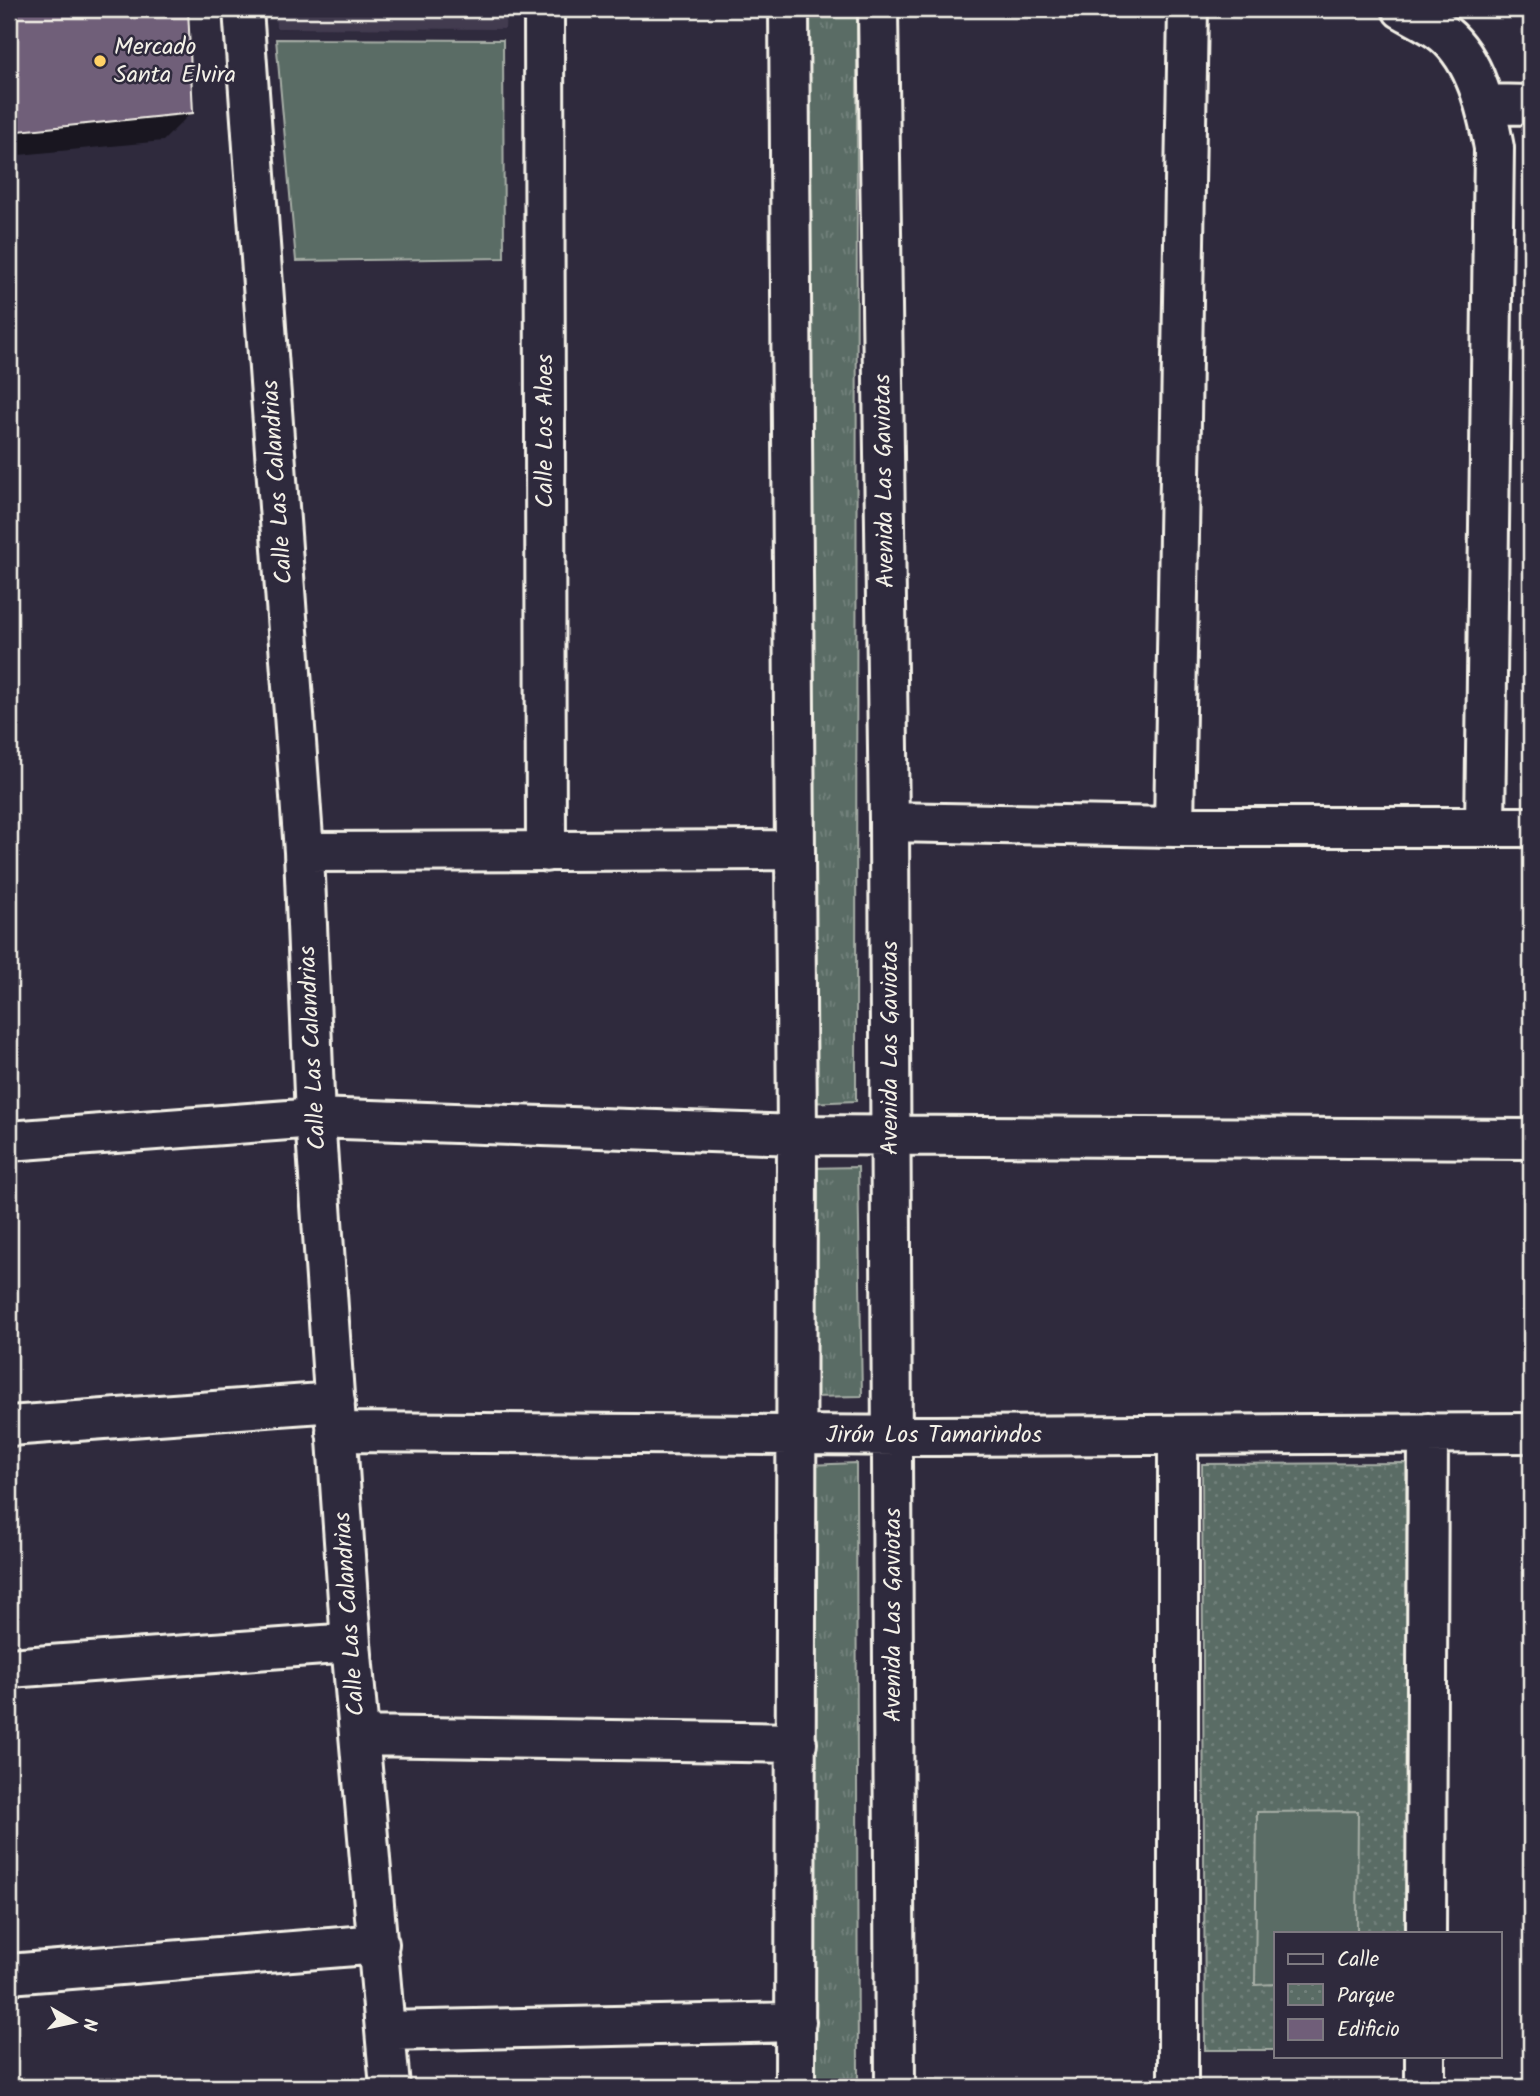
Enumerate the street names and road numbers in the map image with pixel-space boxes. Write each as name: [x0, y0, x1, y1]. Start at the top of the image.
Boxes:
street label: Calle Los Aloes: [526, 354, 565, 508]
street label: Avenida Las Gaviotas: [864, 373, 906, 589]
street label: Calle Las Calandrias: [251, 379, 305, 585]
street label: Avenida Las Gaviotas: [871, 941, 910, 1155]
street label: Calle Las Calandrias: [288, 945, 338, 1151]
street label: Jirón Los Tamarindos: [826, 1416, 1042, 1455]
street label: Avenida Las Gaviotas: [874, 1508, 913, 1722]
street label: Calle Las Calandrias: [323, 1511, 377, 1717]

